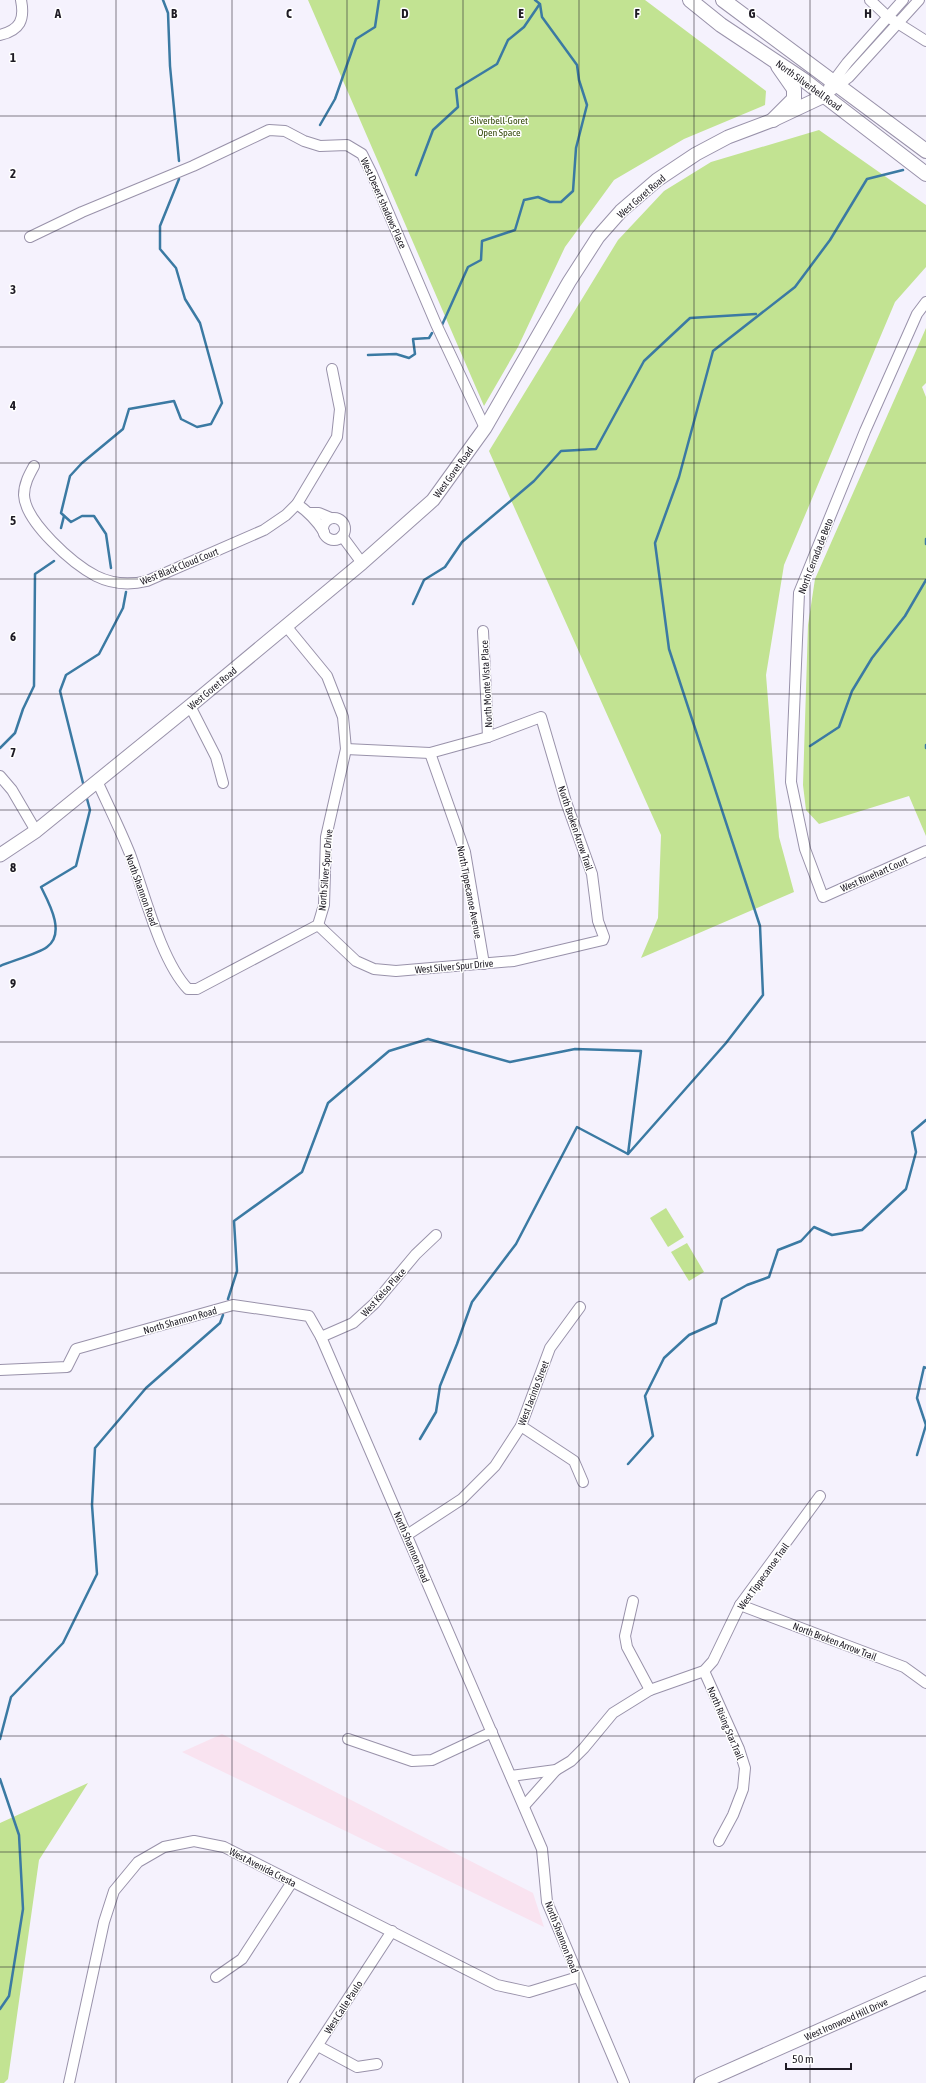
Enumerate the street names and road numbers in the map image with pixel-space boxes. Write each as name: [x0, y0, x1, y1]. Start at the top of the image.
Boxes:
street label: North Silverbell Road: [774, 58, 844, 113]
street label: West Desert shadows Place: [359, 156, 409, 251]
street label: West Goret Road: [615, 172, 668, 220]
street label: West Goret Road: [431, 445, 476, 500]
street label: North Cerrada de Beto: [796, 517, 835, 596]
street label: West Black Cloud Court: [139, 546, 220, 587]
street label: North Monte Vista Place: [479, 640, 494, 728]
street label: West Goret Road: [186, 665, 239, 712]
street label: North Broken Arrow Trail: [556, 784, 595, 872]
street label: North Silver Spur Drive: [316, 828, 335, 911]
street label: North Tippecanoe Avenue: [455, 845, 484, 940]
street label: North Shannon Road: [123, 853, 160, 928]
street label: West Rinehart Court: [839, 855, 910, 894]
street label: West Silver Spur Drive: [414, 958, 494, 975]
street label: West Kelso Place: [359, 1266, 408, 1319]
street label: North Shannon Road: [142, 1305, 218, 1336]
street label: West Jacinto Street: [516, 1359, 551, 1427]
street label: North Shannon Road: [392, 1510, 432, 1585]
street label: West Tippecanoe Trail: [736, 1541, 791, 1612]
street label: North Broken Arrow Trail: [791, 1620, 879, 1663]
street label: North Rising Star Trail: [705, 1685, 746, 1762]
street label: West Avenida Cresta: [227, 1846, 298, 1889]
street label: North Shannon Road: [543, 1900, 580, 1975]
street label: West Calle Paulo: [322, 1978, 365, 2036]
street label: West Ironwood Hill Drive: [803, 1996, 890, 2043]

